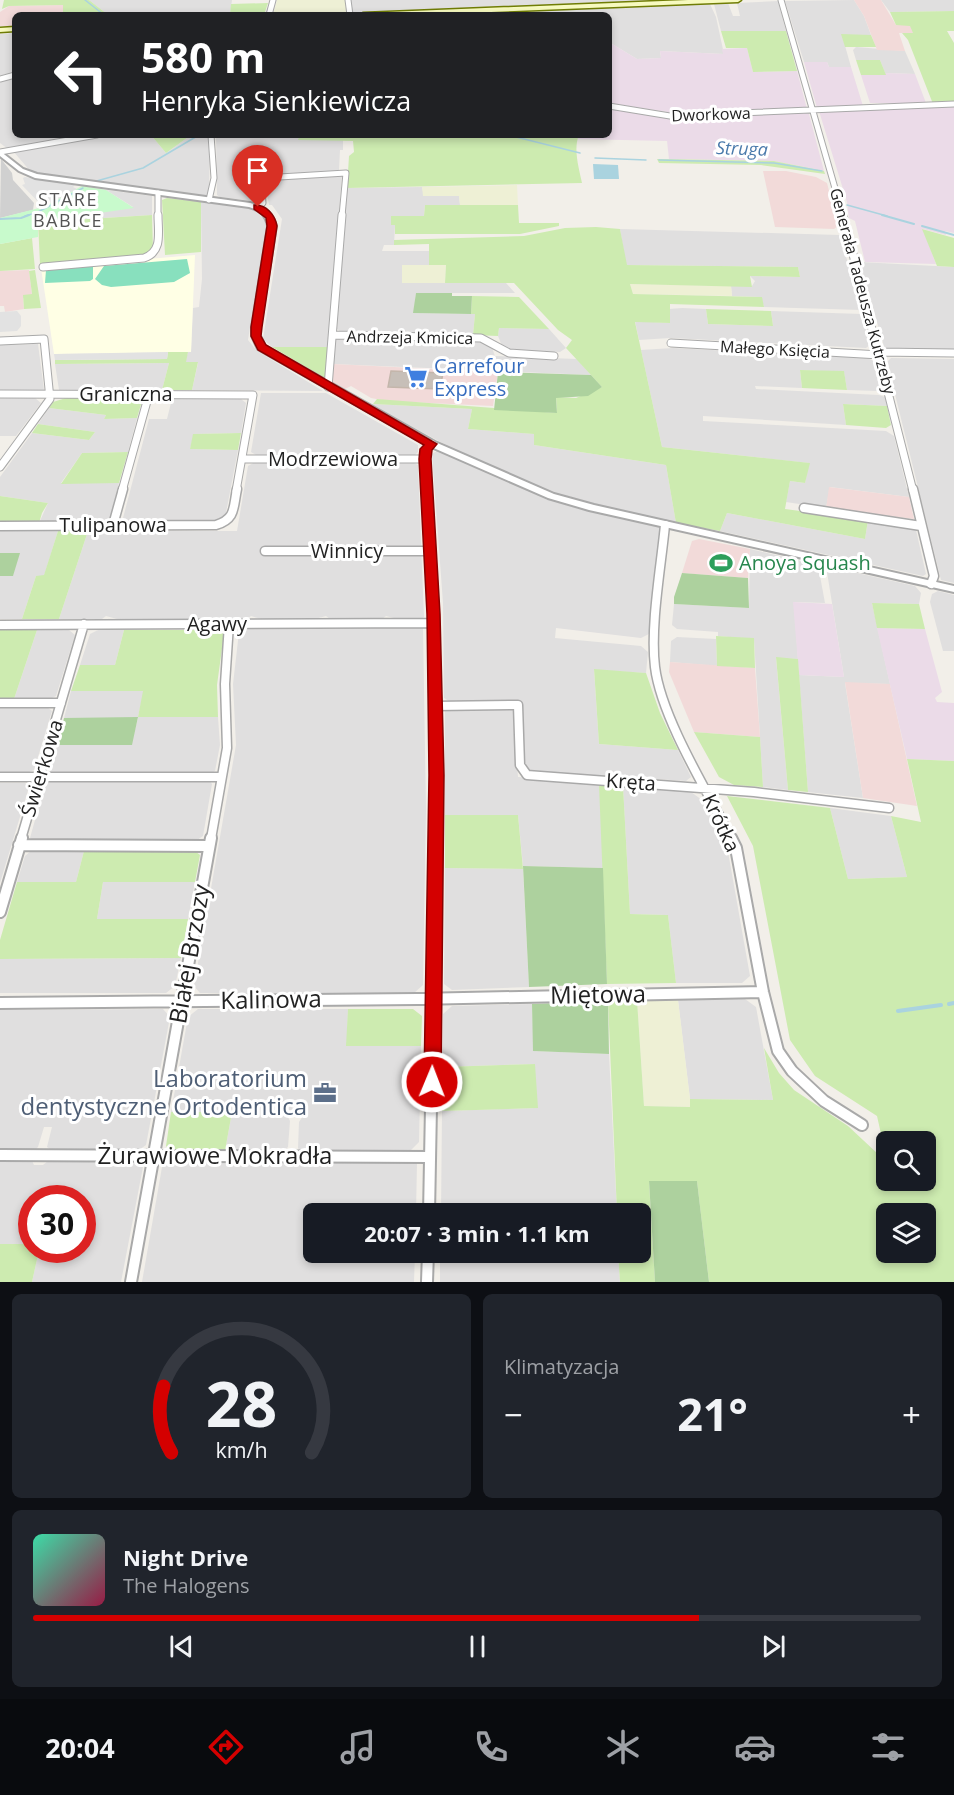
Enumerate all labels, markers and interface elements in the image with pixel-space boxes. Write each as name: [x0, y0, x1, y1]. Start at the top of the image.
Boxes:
text: 580 m: [141, 28, 265, 85]
icon: left: [42, 36, 120, 114]
text: Henryka Sienkiewicza: [141, 82, 411, 119]
street label: Dworkowa: [671, 102, 751, 126]
water label: Struga: [716, 135, 768, 161]
pin: [232, 145, 283, 207]
icon: arrive: [241, 154, 274, 187]
street label: Generała Tadeusza Kutrzeby: [825, 186, 901, 397]
district label: STARE BABICE: [33, 187, 103, 232]
street label: Andrzeja Kmicica: [346, 325, 474, 349]
street label: Małego Księcia: [720, 335, 830, 363]
place label: Carrefour Express: [434, 352, 525, 402]
supermarket icon: Carrefour Express: [403, 364, 429, 390]
street label: Graniczna: [79, 380, 173, 407]
street label: Modrzewiowa: [268, 445, 398, 472]
street label: Tulipanowa: [59, 511, 167, 538]
street label: Winnicy: [311, 537, 384, 564]
place label: Anoya Squash: [739, 549, 871, 576]
sports icon: Anoya Squash: [708, 550, 734, 576]
street label: Agawy: [187, 610, 248, 637]
street label: Świerkowa: [14, 716, 69, 820]
street label: Kręta: [605, 766, 657, 797]
street label: Krótka: [696, 789, 747, 856]
street label: Białej Brzozy: [160, 880, 217, 1026]
street label: Miętowa: [550, 976, 646, 1011]
street label: Kalinowa: [220, 981, 322, 1016]
position arrow: [400, 1050, 464, 1114]
place label: Laboratorium dentystyczne Ortodentica: [21, 1061, 307, 1122]
office icon: Laboratorium dentystyczne Ortodentica: [312, 1080, 338, 1106]
map controls: [876, 1131, 936, 1263]
button: search: [876, 1131, 936, 1191]
street label: Żurawiowe Mokradła: [98, 1138, 332, 1171]
speed limit sign: 30: [18, 1185, 96, 1263]
button: layers: [876, 1203, 936, 1263]
text: 20:07 · 3 min · 1.1 km: [364, 1218, 590, 1248]
text: Klimatyzacja: [504, 1353, 619, 1380]
text: 28: [206, 1360, 277, 1445]
text: 21°: [677, 1383, 748, 1444]
text: −: [504, 1392, 523, 1437]
text: +: [902, 1392, 921, 1437]
text: km/h: [215, 1435, 268, 1464]
text: Night Drive: [123, 1542, 248, 1572]
text: The Halogens: [123, 1572, 250, 1599]
icon: previous: [165, 1630, 198, 1663]
icon: pause: [461, 1630, 494, 1663]
icon: next: [757, 1630, 790, 1663]
icon: directions: [205, 1726, 247, 1768]
icon: music: [337, 1726, 379, 1768]
icon: phone: [470, 1726, 512, 1768]
icon: climate: [602, 1726, 644, 1768]
icon: car: [734, 1726, 776, 1768]
icon: filters: [867, 1726, 909, 1768]
text: 20:04: [45, 1729, 115, 1766]

